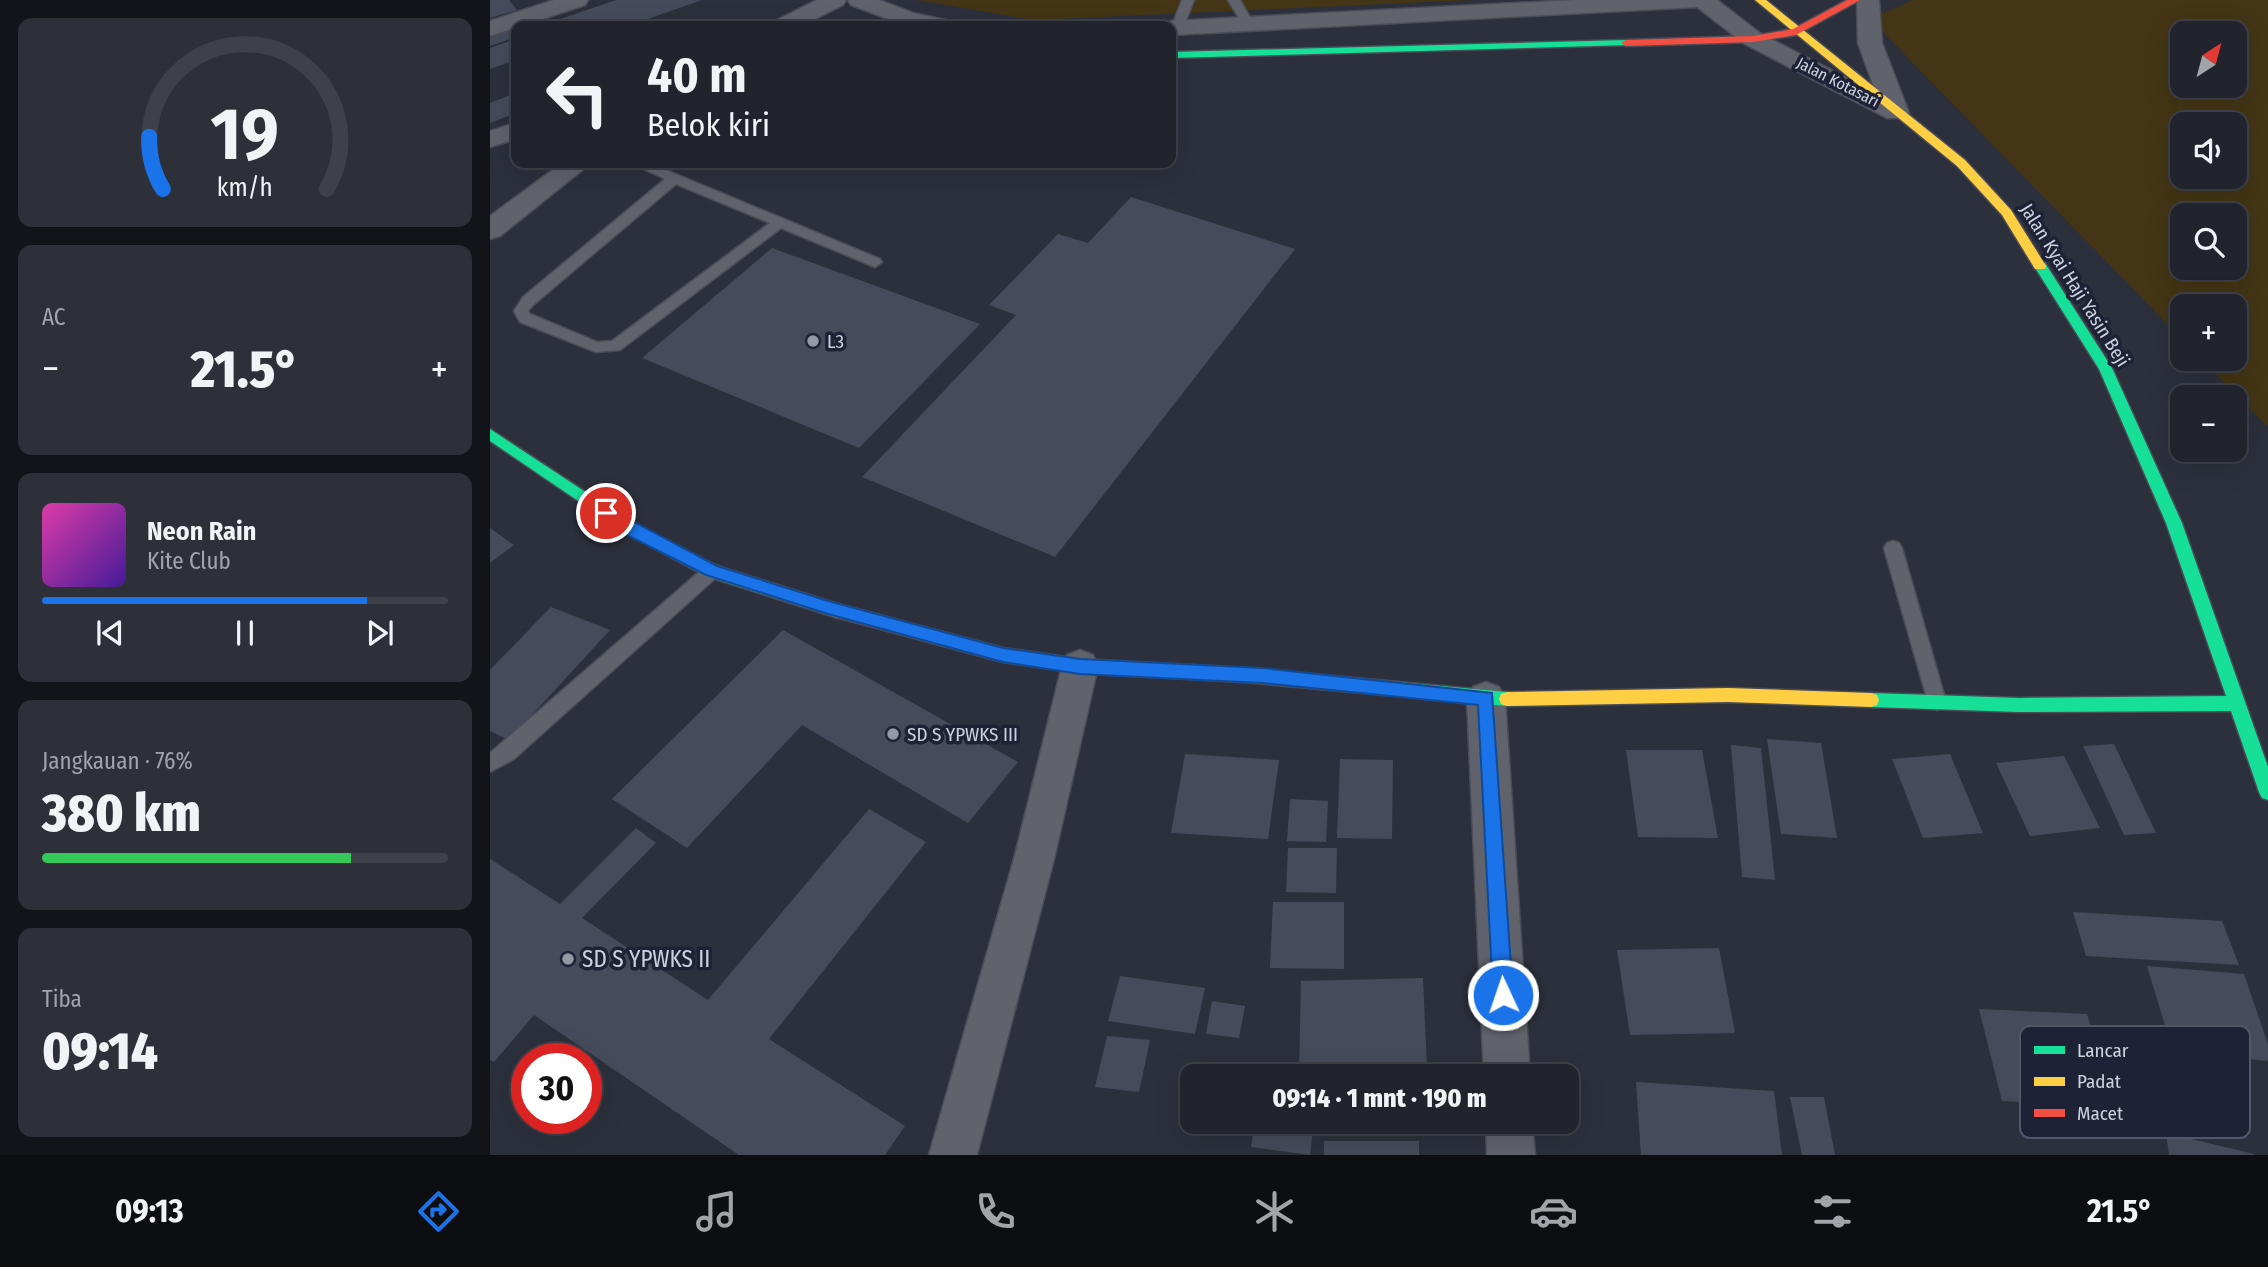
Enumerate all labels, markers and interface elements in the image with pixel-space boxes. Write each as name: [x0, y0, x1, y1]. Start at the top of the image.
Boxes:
north arrow: [2170, 21, 2247, 98]
map controls: [2170, 21, 2247, 462]
text: 40 m: [647, 46, 747, 105]
icon: left: [532, 49, 623, 140]
street label: Jalan Kotasari: [1794, 53, 1882, 111]
text: 19: [211, 91, 279, 178]
text: Belok kiri: [647, 106, 770, 144]
button: sound: [2170, 112, 2247, 189]
text: km/h: [217, 173, 273, 203]
street label: Jalan Kyai Haji Yasin Beji: [2015, 199, 2135, 371]
button: search: [2170, 203, 2247, 280]
button: +: [2170, 294, 2247, 371]
text: AC: [42, 303, 66, 331]
place label: L3: [827, 330, 844, 353]
marker: L3: [805, 333, 821, 349]
text: 21.5°: [191, 338, 299, 401]
text: −: [42, 346, 59, 392]
text: +: [431, 346, 448, 392]
button: −: [2170, 385, 2247, 462]
pin: [576, 483, 636, 543]
icon: arrive: [587, 494, 625, 532]
text: Neon Rain: [147, 516, 256, 547]
text: Kite Club: [147, 547, 231, 575]
icon: previous: [91, 614, 129, 652]
icon: pause: [226, 614, 264, 652]
icon: next: [361, 614, 399, 652]
place label: SD S YPWKS III: [907, 723, 1018, 746]
marker: SD S YPWKS III: [885, 726, 901, 742]
text: Jangkauan · 76%: [42, 747, 193, 775]
text: 380 km: [42, 782, 201, 845]
place label: SD S YPWKS II: [582, 945, 710, 973]
marker: SD S YPWKS II: [560, 951, 576, 967]
position arrow: [1466, 958, 1540, 1032]
text: Tiba: [42, 985, 82, 1013]
text: 09:14: [42, 1020, 158, 1083]
legend: [2020, 1026, 2250, 1138]
text: Lancar: [2077, 1039, 2129, 1062]
speed limit sign: 30: [511, 1043, 602, 1134]
text: Padat: [2077, 1070, 2122, 1093]
text: 09:14 · 1 mnt · 190 m: [1272, 1083, 1487, 1114]
text: Macet: [2077, 1102, 2124, 1125]
icon: directions: [414, 1187, 463, 1236]
icon: music: [692, 1187, 741, 1236]
icon: phone: [971, 1187, 1020, 1236]
icon: climate: [1250, 1187, 1299, 1236]
icon: car: [1529, 1187, 1578, 1236]
icon: filters: [1808, 1187, 1857, 1236]
text: 09:13: [115, 1192, 184, 1230]
text: 21.5°: [2087, 1192, 2153, 1230]

